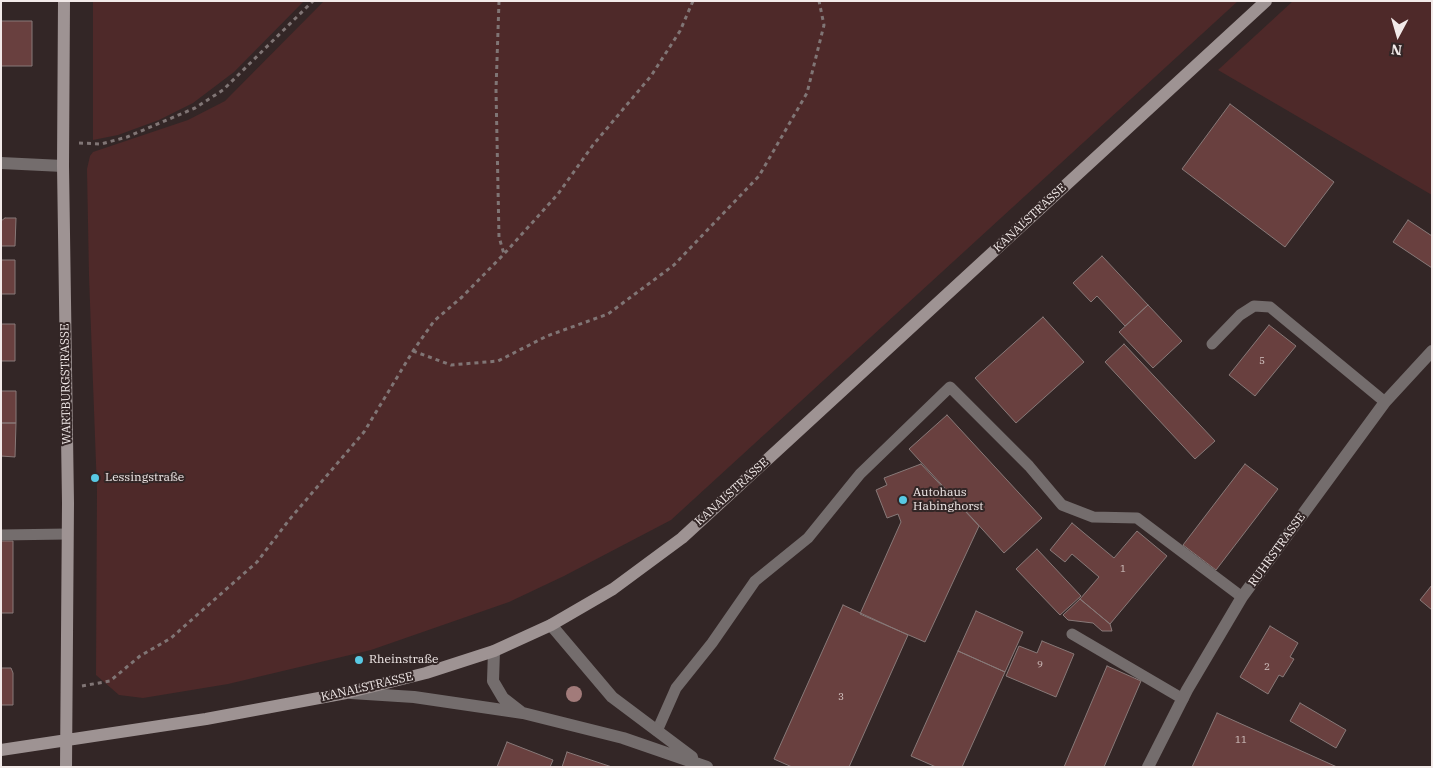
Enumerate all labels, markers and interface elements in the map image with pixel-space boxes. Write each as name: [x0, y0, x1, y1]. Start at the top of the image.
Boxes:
north arrow: [1373, 10, 1423, 60]
text: N: [1390, 40, 1403, 59]
street label: KANALSTRASSE: [991, 181, 1069, 255]
street label: WARTBURGSTRASSE: [58, 323, 74, 445]
house number: 5: [1259, 355, 1265, 367]
street label: KANALSTRASSE: [692, 455, 772, 529]
place label: Lessingstraße: [105, 471, 184, 485]
marker: Lessingstraße: [89, 472, 101, 484]
place label: Autohaus Habinghorst: [913, 486, 984, 514]
marker: Autohaus Habinghorst: [897, 494, 909, 506]
street label: RUHRSTRASSE: [1246, 511, 1308, 589]
house number: 1: [1120, 563, 1126, 575]
place label: Rheinstraße: [369, 653, 438, 667]
marker: Rheinstraße: [353, 654, 365, 666]
house number: 9: [1037, 659, 1043, 671]
house number: 2: [1264, 661, 1270, 673]
street label: KANALSTRASSE: [319, 669, 415, 705]
house number: 3: [838, 691, 844, 703]
house number: 11: [1235, 734, 1247, 746]

